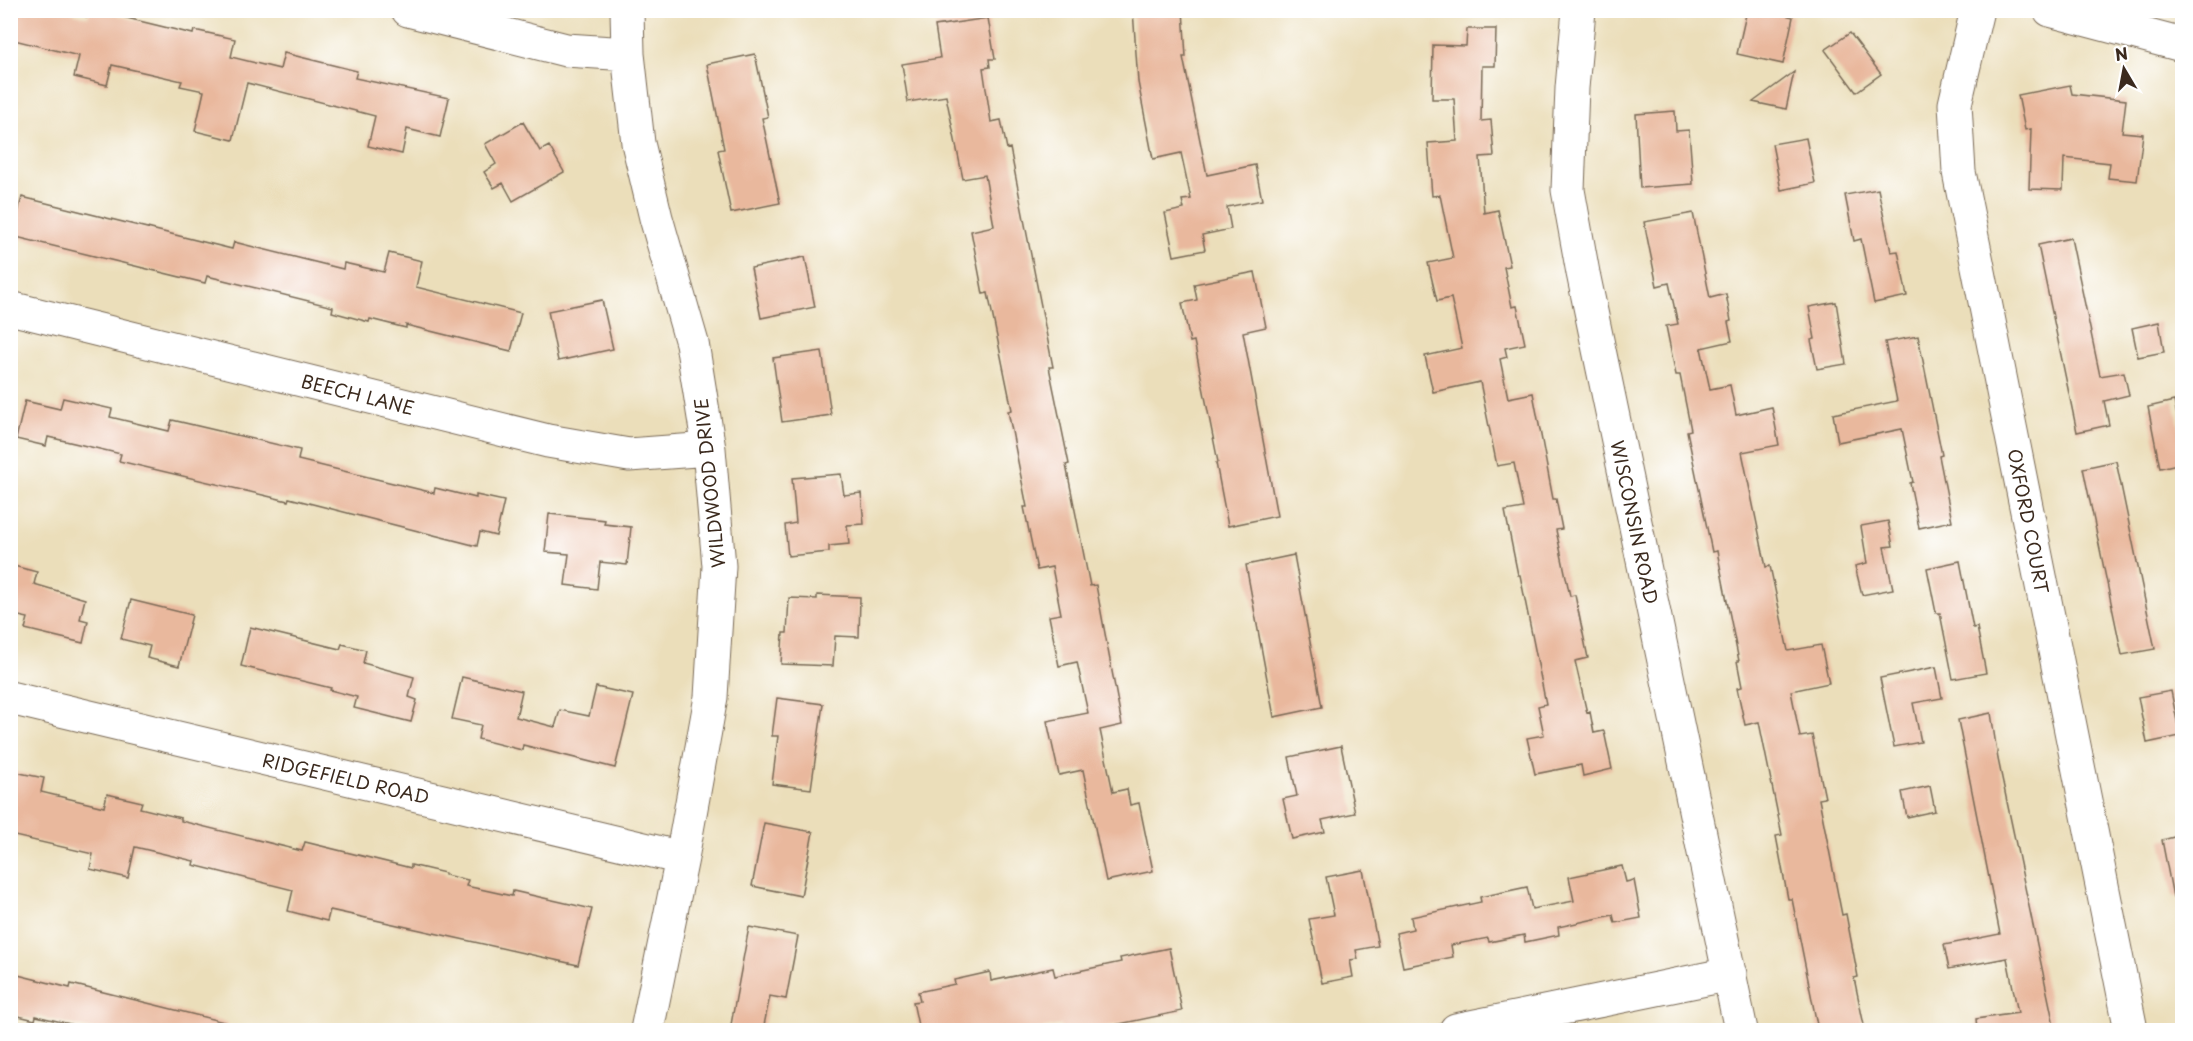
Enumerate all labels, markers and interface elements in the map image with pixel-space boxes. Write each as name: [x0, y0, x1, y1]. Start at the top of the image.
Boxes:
north arrow: [2094, 39, 2154, 99]
text: N: [2113, 40, 2130, 66]
street label: BEECH LANE: [299, 367, 417, 421]
street label: WILDWOOD DRIVE: [687, 397, 731, 569]
street label: WISCONSIN ROAD: [1604, 438, 1666, 606]
street label: OXFORD COURT: [2002, 446, 2056, 596]
street label: RIDGEFIELD ROAD: [260, 746, 432, 810]

